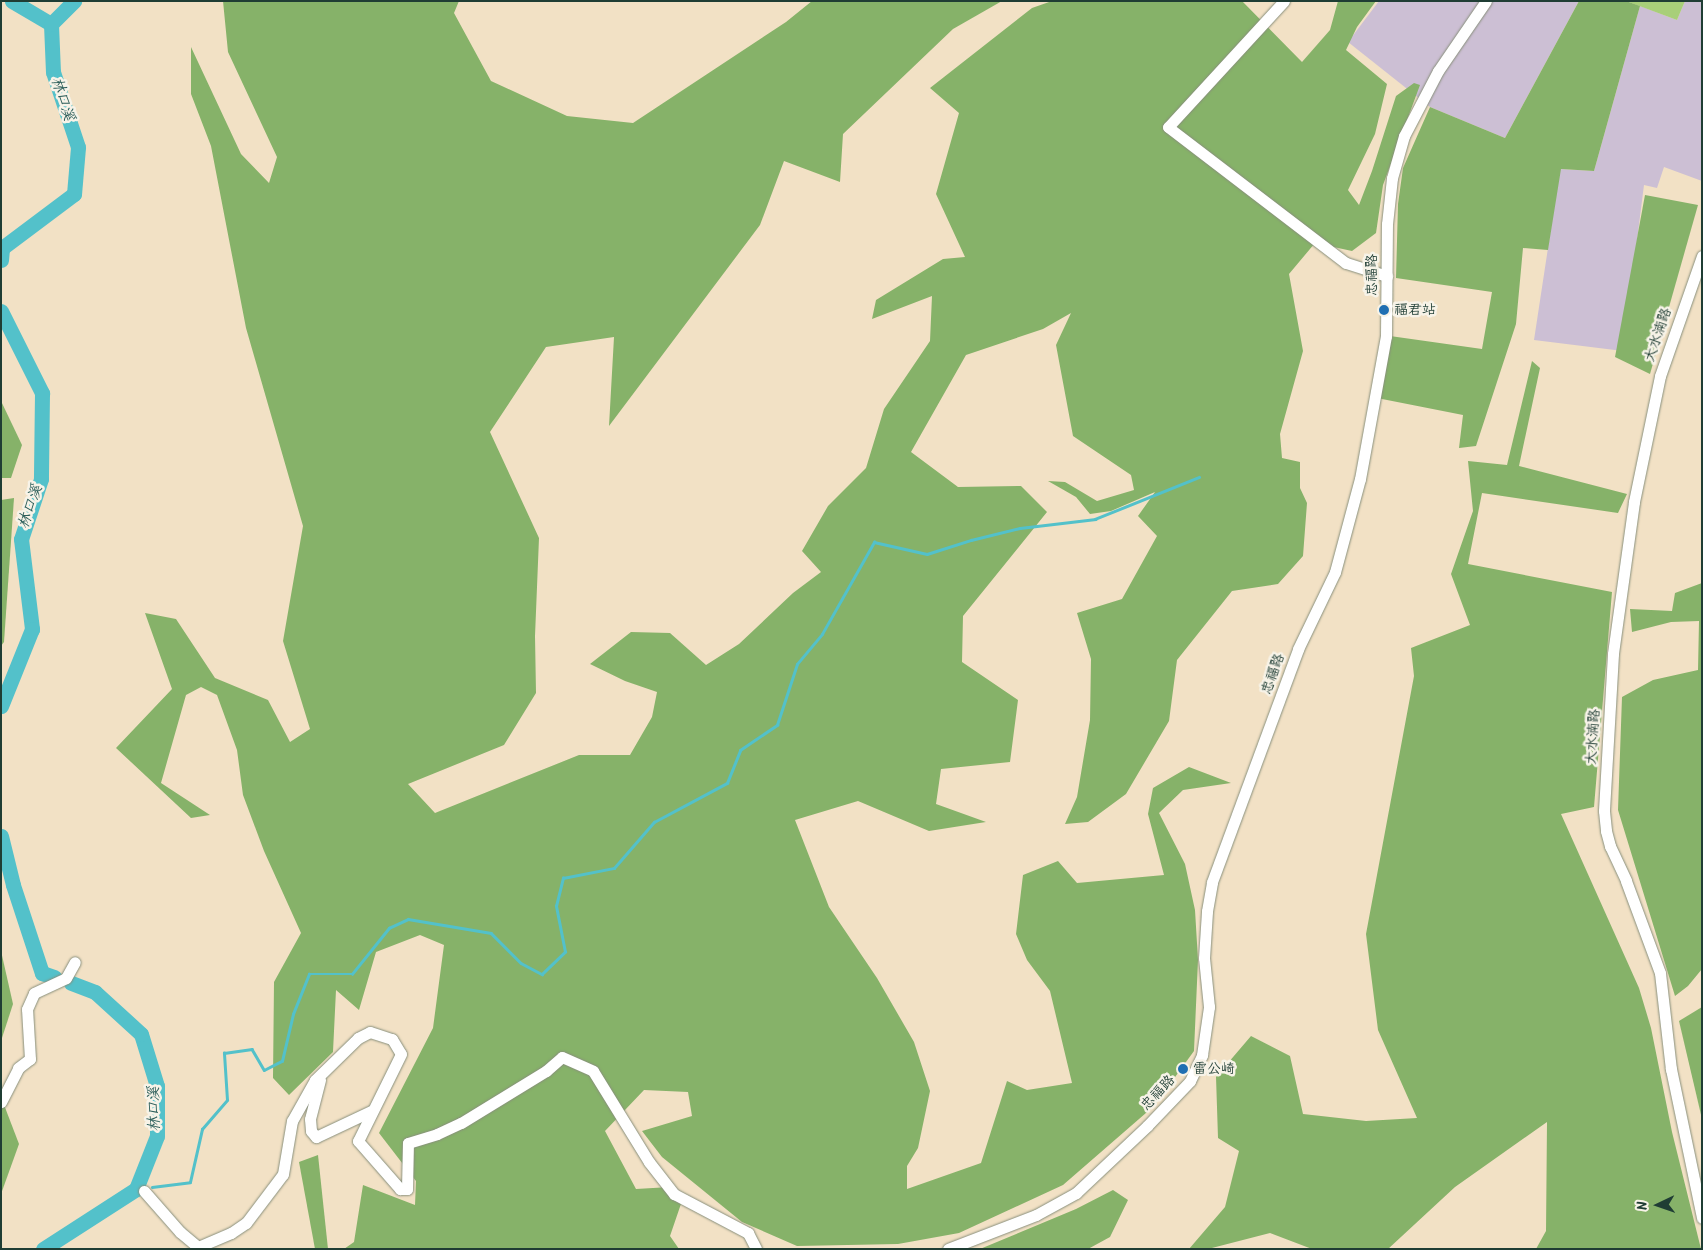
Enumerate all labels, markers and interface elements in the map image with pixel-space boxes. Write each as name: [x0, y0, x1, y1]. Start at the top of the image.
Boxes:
water label: 林口溪: [46, 75, 78, 123]
street label: 忠福路: [1364, 254, 1380, 296]
place label: 福君站: [1394, 302, 1436, 318]
marker: 福君站: [1378, 304, 1390, 316]
street label: 大水湳路: [1641, 306, 1675, 364]
water label: 林口溪: [15, 483, 47, 531]
street label: 忠福路: [1258, 651, 1288, 697]
street label: 大水湳路: [1583, 708, 1603, 766]
place label: 雷公崎: [1193, 1061, 1235, 1077]
marker: 雷公崎: [1177, 1063, 1189, 1075]
street label: 忠福路: [1138, 1072, 1178, 1114]
water label: 林口溪: [146, 1086, 164, 1132]
north arrow: [1633, 1180, 1683, 1230]
text: N: [1632, 1201, 1654, 1211]

